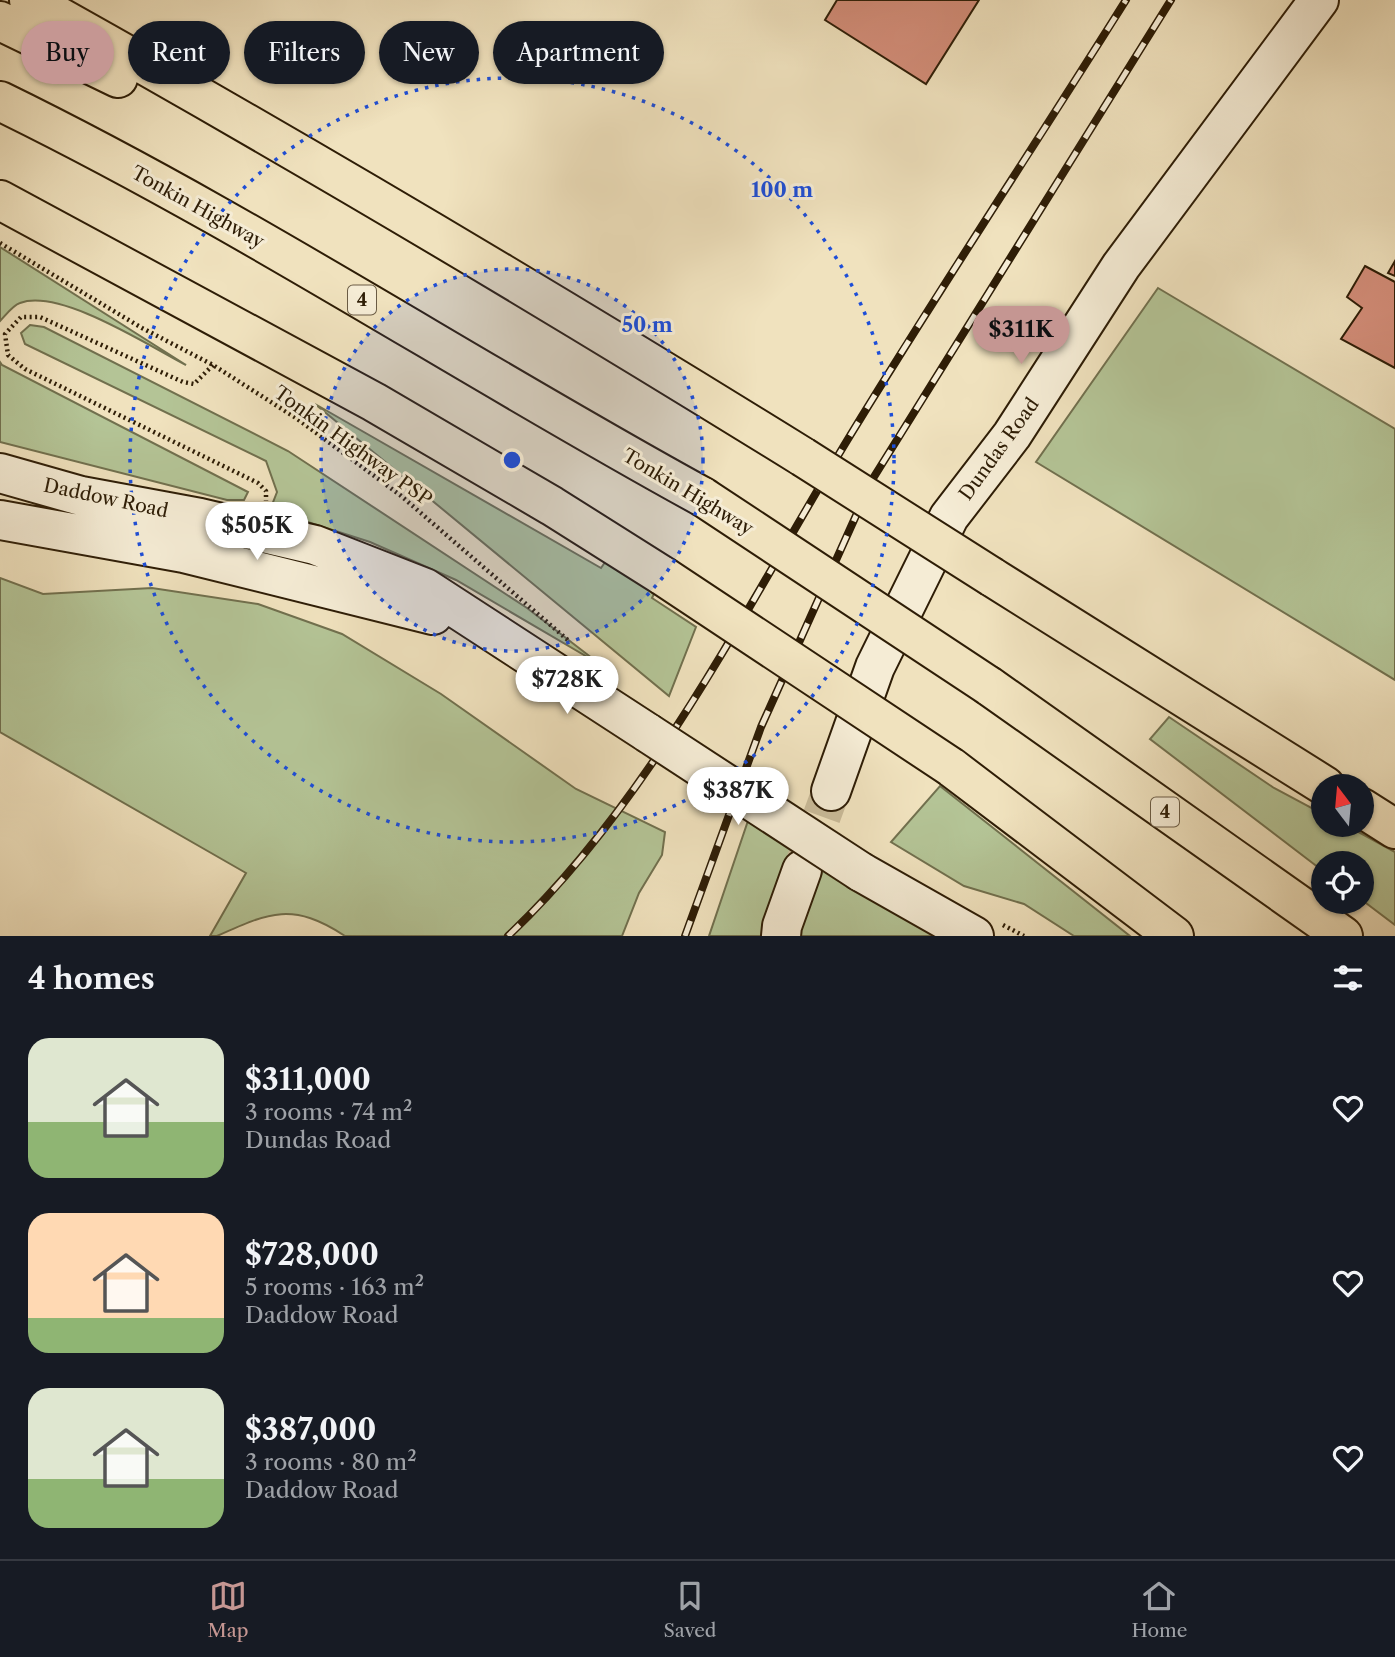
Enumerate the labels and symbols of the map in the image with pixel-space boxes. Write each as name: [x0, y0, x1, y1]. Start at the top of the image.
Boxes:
street label: Tonkin Highway: [128, 161, 269, 253]
text: 100 m: [751, 177, 813, 202]
road number: 4: [348, 286, 376, 314]
pin: $311K: [972, 306, 1070, 366]
text: 50 m: [621, 312, 673, 337]
street label: Tonkin Highway PSP: [270, 381, 436, 511]
street label: Dundas Road: [954, 393, 1044, 505]
street label: Tonkin Highway: [618, 444, 758, 540]
centre of rings: [500, 448, 524, 472]
street label: Daddow Road: [42, 474, 171, 523]
pin: $505K: [208, 503, 306, 562]
pin: $728K: [518, 656, 616, 716]
pin: $387K: [689, 768, 787, 827]
north arrow: [1311, 774, 1374, 836]
road number: 4: [1151, 798, 1179, 826]

